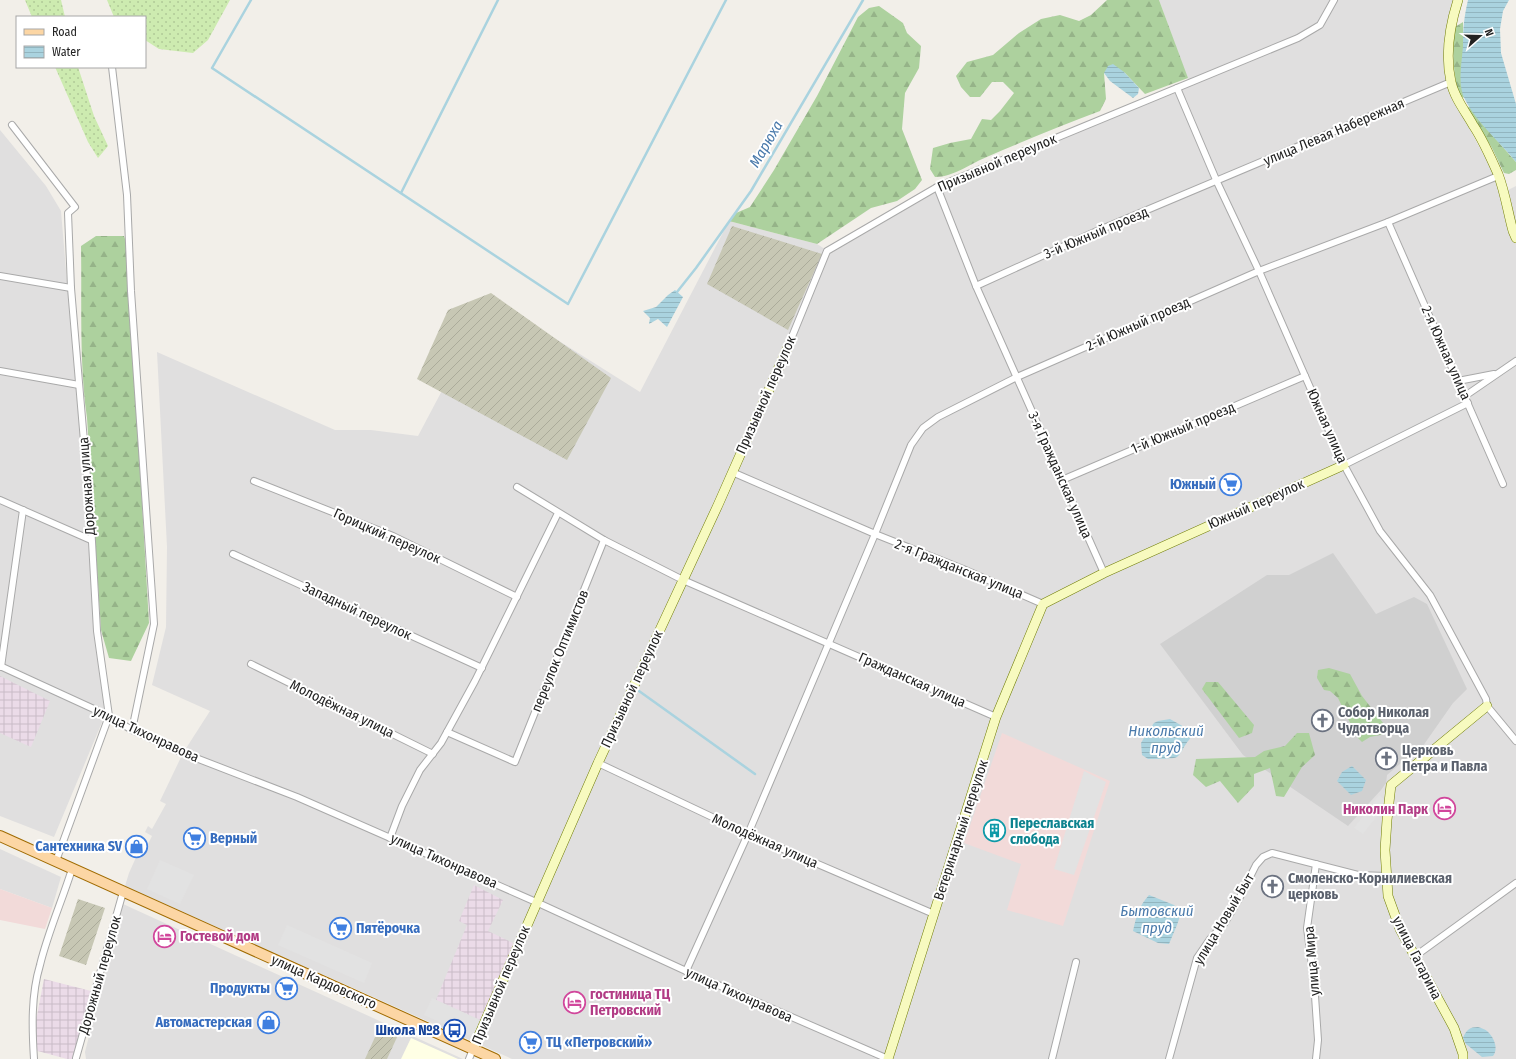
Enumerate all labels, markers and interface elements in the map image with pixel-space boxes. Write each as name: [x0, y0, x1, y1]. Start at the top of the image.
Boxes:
legend: [16, 16, 146, 68]
north arrow: [1460, 16, 1500, 56]
text: Road: [52, 25, 77, 39]
text: N: [1482, 27, 1496, 38]
text: Water: [52, 45, 81, 59]
street label: улица Левая Набережная: [1261, 95, 1407, 169]
water label: Марюха: [745, 117, 787, 171]
street label: Призывной переулок: [935, 130, 1059, 196]
street label: 3-й Южный проезд: [1041, 203, 1151, 263]
street label: 2-й Южный проезд: [1083, 293, 1193, 355]
street label: 2-я Южная улица: [1418, 303, 1474, 403]
street label: Призывной переулок: [732, 333, 800, 457]
street label: Южная улица: [1303, 386, 1351, 466]
street label: 1-й Южный проезд: [1128, 398, 1238, 458]
street label: 3-я Гражданская улица: [1024, 409, 1096, 541]
street label: Дорожная улица: [75, 436, 99, 537]
supermarket icon: Южный: [1218, 471, 1244, 497]
street label: Южный переулок: [1205, 475, 1307, 533]
place label: Южный: [1170, 476, 1216, 493]
street label: Горицкий переулок: [331, 505, 444, 567]
street label: 2-я Гражданская улица: [892, 535, 1026, 603]
street label: Западный переулок: [300, 578, 415, 644]
street label: переулок Оптимистов: [528, 587, 592, 715]
street label: Призывной переулок: [597, 627, 667, 750]
street label: Гражданская улица: [856, 649, 968, 711]
street label: Молодёжная улица: [287, 676, 397, 742]
street label: улица Тихонравова: [90, 702, 202, 766]
place label: Собор Николая Чудотворца: [1338, 704, 1429, 737]
church icon: Собор Николая Чудотворца: [1309, 707, 1335, 733]
water label: Никольский пруд: [1128, 722, 1204, 757]
place label: Церковь Петра и Павла: [1402, 742, 1488, 775]
church icon: Церковь Петра и Павла: [1374, 745, 1400, 771]
street label: Ветеринарный переулок: [930, 757, 992, 902]
hotel icon: Николин Парк: [1431, 796, 1457, 822]
place label: Николин Парк: [1343, 801, 1429, 818]
street label: Молодёжная улица: [709, 810, 821, 872]
place label: Переславская слобода: [1010, 815, 1094, 848]
building icon: Переславская слобода: [981, 818, 1007, 844]
supermarket icon: Верный: [182, 825, 208, 851]
place label: Верный: [210, 830, 257, 847]
street label: улица Тихонравова: [388, 830, 500, 892]
shop icon: Сантехника SV: [124, 833, 150, 859]
place label: Сантехника SV: [35, 838, 123, 855]
street label: улица Новый Быт: [1190, 870, 1258, 968]
place label: Смоленско-Корнилиевская церковь: [1288, 870, 1452, 903]
church icon: Смоленско-Корнилиевская церковь: [1259, 873, 1285, 899]
water label: Бытовский пруд: [1120, 902, 1194, 937]
street label: Дорожный переулок: [75, 913, 125, 1037]
street label: улица Гагарина: [1389, 913, 1445, 1003]
supermarket icon: Пятёрочка: [327, 915, 353, 941]
place label: Пятёрочка: [356, 920, 420, 937]
hotel icon: Гостевой дом: [152, 923, 178, 949]
street label: Призывной переулок: [468, 923, 534, 1047]
street label: улица Мира: [1300, 925, 1324, 997]
place label: Гостевой дом: [180, 928, 260, 945]
street label: улица Кардовского: [269, 951, 379, 1013]
street label: улица Тихонравова: [683, 964, 795, 1026]
supermarket icon: Продукты: [273, 975, 299, 1001]
place label: Продукты: [210, 980, 270, 997]
place label: гостиница ТЦ Петровский: [590, 986, 670, 1019]
hotel icon: гостиница ТЦ Петровский: [561, 989, 587, 1015]
shop icon: Автомастерская: [255, 1009, 281, 1035]
place label: Автомастерская: [154, 1014, 252, 1031]
bus stop icon: Школа №8: [442, 1017, 468, 1043]
place label: Школа №8: [376, 1022, 441, 1039]
supermarket icon: ТЦ «Петровский»: [517, 1029, 543, 1055]
place label: ТЦ «Петровский»: [546, 1034, 652, 1051]

